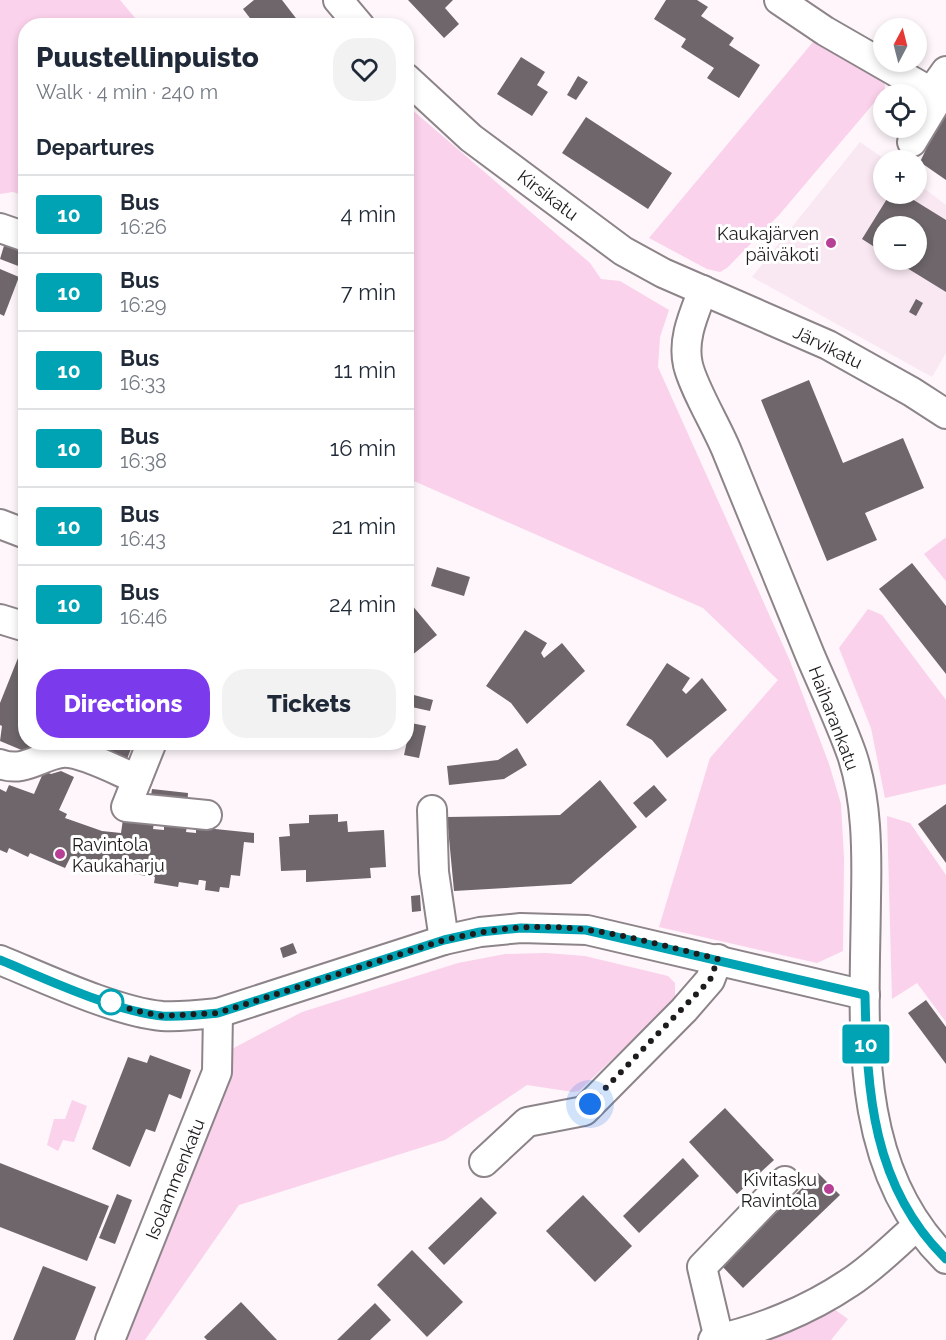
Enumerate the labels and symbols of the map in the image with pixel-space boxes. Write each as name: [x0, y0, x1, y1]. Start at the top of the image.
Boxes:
north arrow: [873, 18, 927, 72]
street label: Kirsikatu: [514, 165, 582, 225]
place label: Kaukajärven päiväkoti: [717, 223, 819, 265]
marker: Kaukajärven päiväkoti: [824, 236, 838, 250]
street label: Järvikatu: [790, 321, 866, 373]
street label: Haiharankatu: [805, 663, 863, 773]
place label: Ravintola Kaukaharju: [72, 834, 165, 876]
marker: Ravintola Kaukaharju: [53, 847, 67, 861]
unlabelled marker: [98, 989, 124, 1015]
line badge: 10: [839, 1024, 893, 1064]
your location: [575, 1089, 605, 1119]
street label: Isolammenkatu: [141, 1115, 209, 1243]
place label: Kivitasku Ravintola: [741, 1169, 817, 1211]
marker: Kivitasku Ravintola: [822, 1182, 836, 1196]

